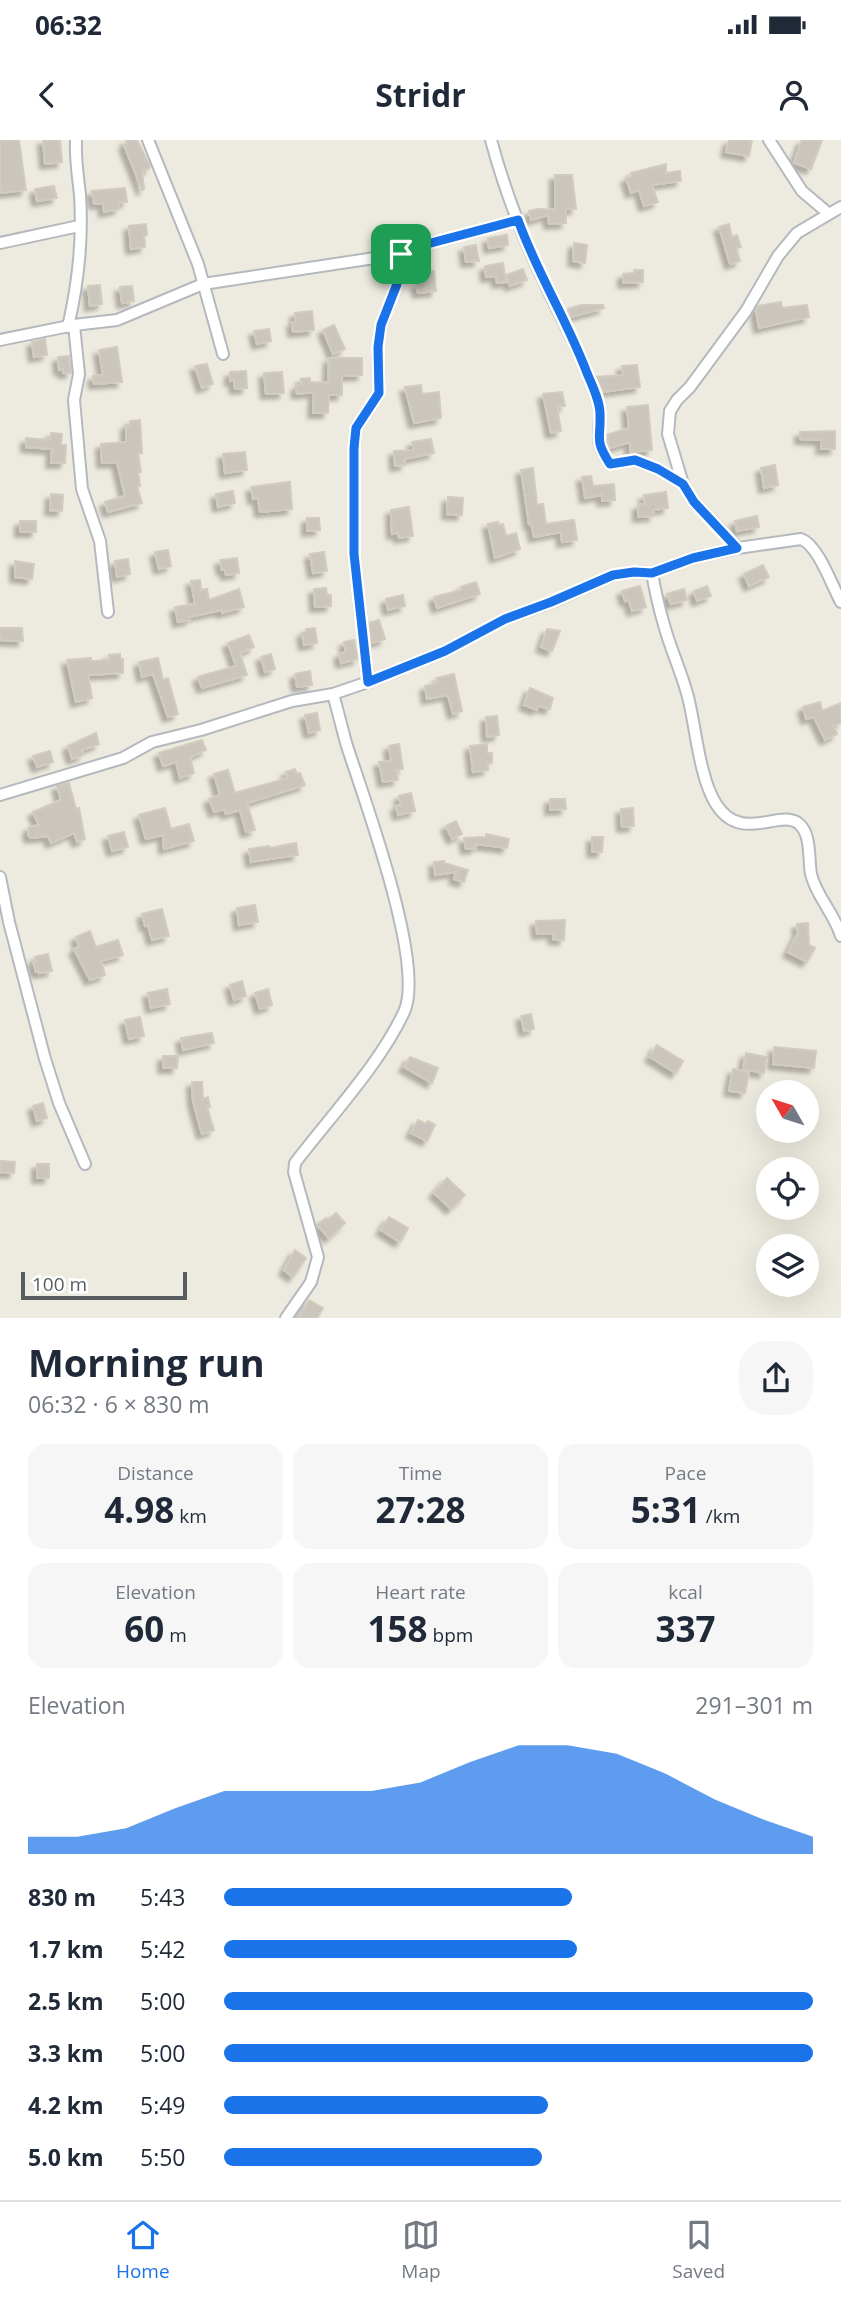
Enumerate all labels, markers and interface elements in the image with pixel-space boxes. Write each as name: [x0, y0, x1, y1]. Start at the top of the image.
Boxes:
text: 06:32: [35, 7, 102, 43]
text: Stridr: [375, 73, 466, 116]
icon: back: [28, 76, 66, 114]
icon: person: [775, 76, 813, 114]
pin: [371, 224, 431, 284]
icon: arrive: [382, 235, 420, 273]
north arrow: [756, 1080, 819, 1143]
map controls: [756, 1080, 819, 1297]
button: locate: [756, 1157, 819, 1220]
button: layers: [756, 1234, 819, 1297]
scale bar: [21, 1269, 187, 1301]
text: 100 m: [32, 1271, 87, 1297]
text: Morning run: [28, 1336, 265, 1388]
button: share: [739, 1341, 813, 1415]
text: 06:32 · 6 × 830 m: [28, 1388, 210, 1420]
text: Distance: [117, 1460, 194, 1486]
text: Time: [399, 1460, 442, 1486]
text: Pace: [665, 1460, 706, 1486]
text: 4.98: [104, 1486, 174, 1533]
text: 27:28: [375, 1486, 466, 1533]
text: 5:31: [631, 1486, 701, 1533]
text: km: [174, 1503, 207, 1529]
text: /km: [701, 1503, 740, 1529]
text: Elevation: [115, 1579, 196, 1605]
text: Heart rate: [375, 1579, 466, 1605]
text: kcal: [668, 1579, 703, 1605]
text: 60: [124, 1605, 164, 1652]
text: 158: [368, 1605, 428, 1652]
text: 337: [655, 1605, 716, 1652]
text: m: [164, 1622, 187, 1648]
text: bpm: [428, 1622, 473, 1648]
text: Elevation: [28, 1689, 126, 1721]
text: 291–301 m: [695, 1689, 813, 1721]
text: 830 m: [28, 1881, 96, 1913]
text: 5:43: [140, 1881, 186, 1913]
text: 1.7 km: [28, 1933, 104, 1965]
text: 5:42: [140, 1933, 186, 1965]
text: 2.5 km: [28, 1985, 104, 2017]
text: 5:00: [140, 1985, 186, 2017]
text: 3.3 km: [28, 2037, 104, 2069]
text: 5:00: [140, 2037, 186, 2069]
text: 4.2 km: [28, 2089, 104, 2121]
text: 5:49: [140, 2089, 186, 2121]
text: 5.0 km: [28, 2141, 104, 2173]
text: 5:50: [140, 2141, 186, 2173]
tab: Home: [116, 2216, 170, 2284]
tab: Map: [401, 2216, 441, 2284]
tab: Saved: [672, 2216, 725, 2284]

